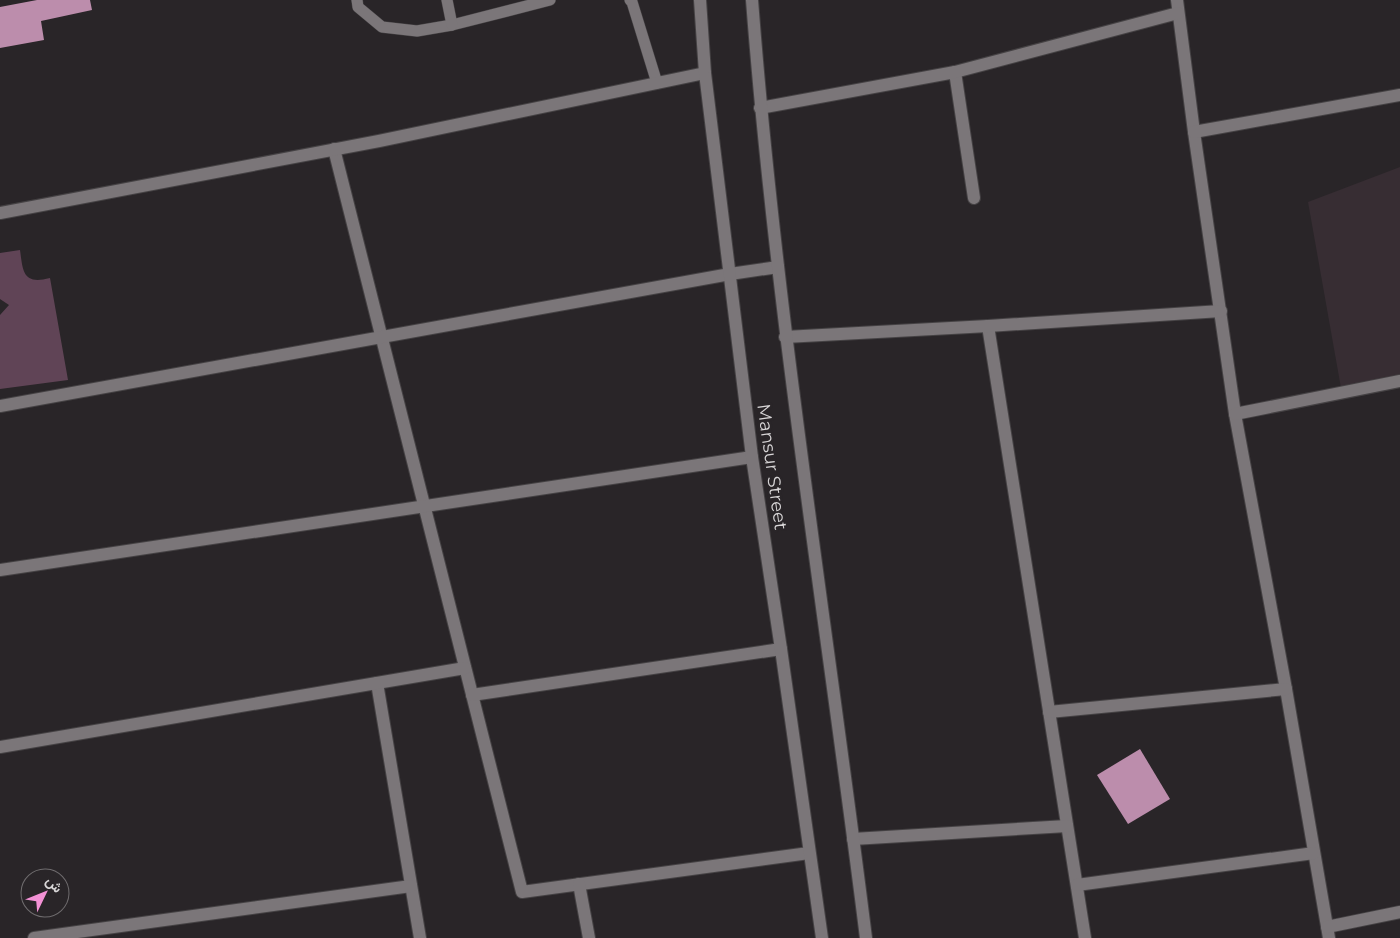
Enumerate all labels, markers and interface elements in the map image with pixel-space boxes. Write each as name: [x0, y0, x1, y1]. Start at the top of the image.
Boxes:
street label: Mansur Street: [752, 402, 792, 532]
north arrow: [20, 868, 70, 918]
text: ش: [42, 872, 67, 897]

